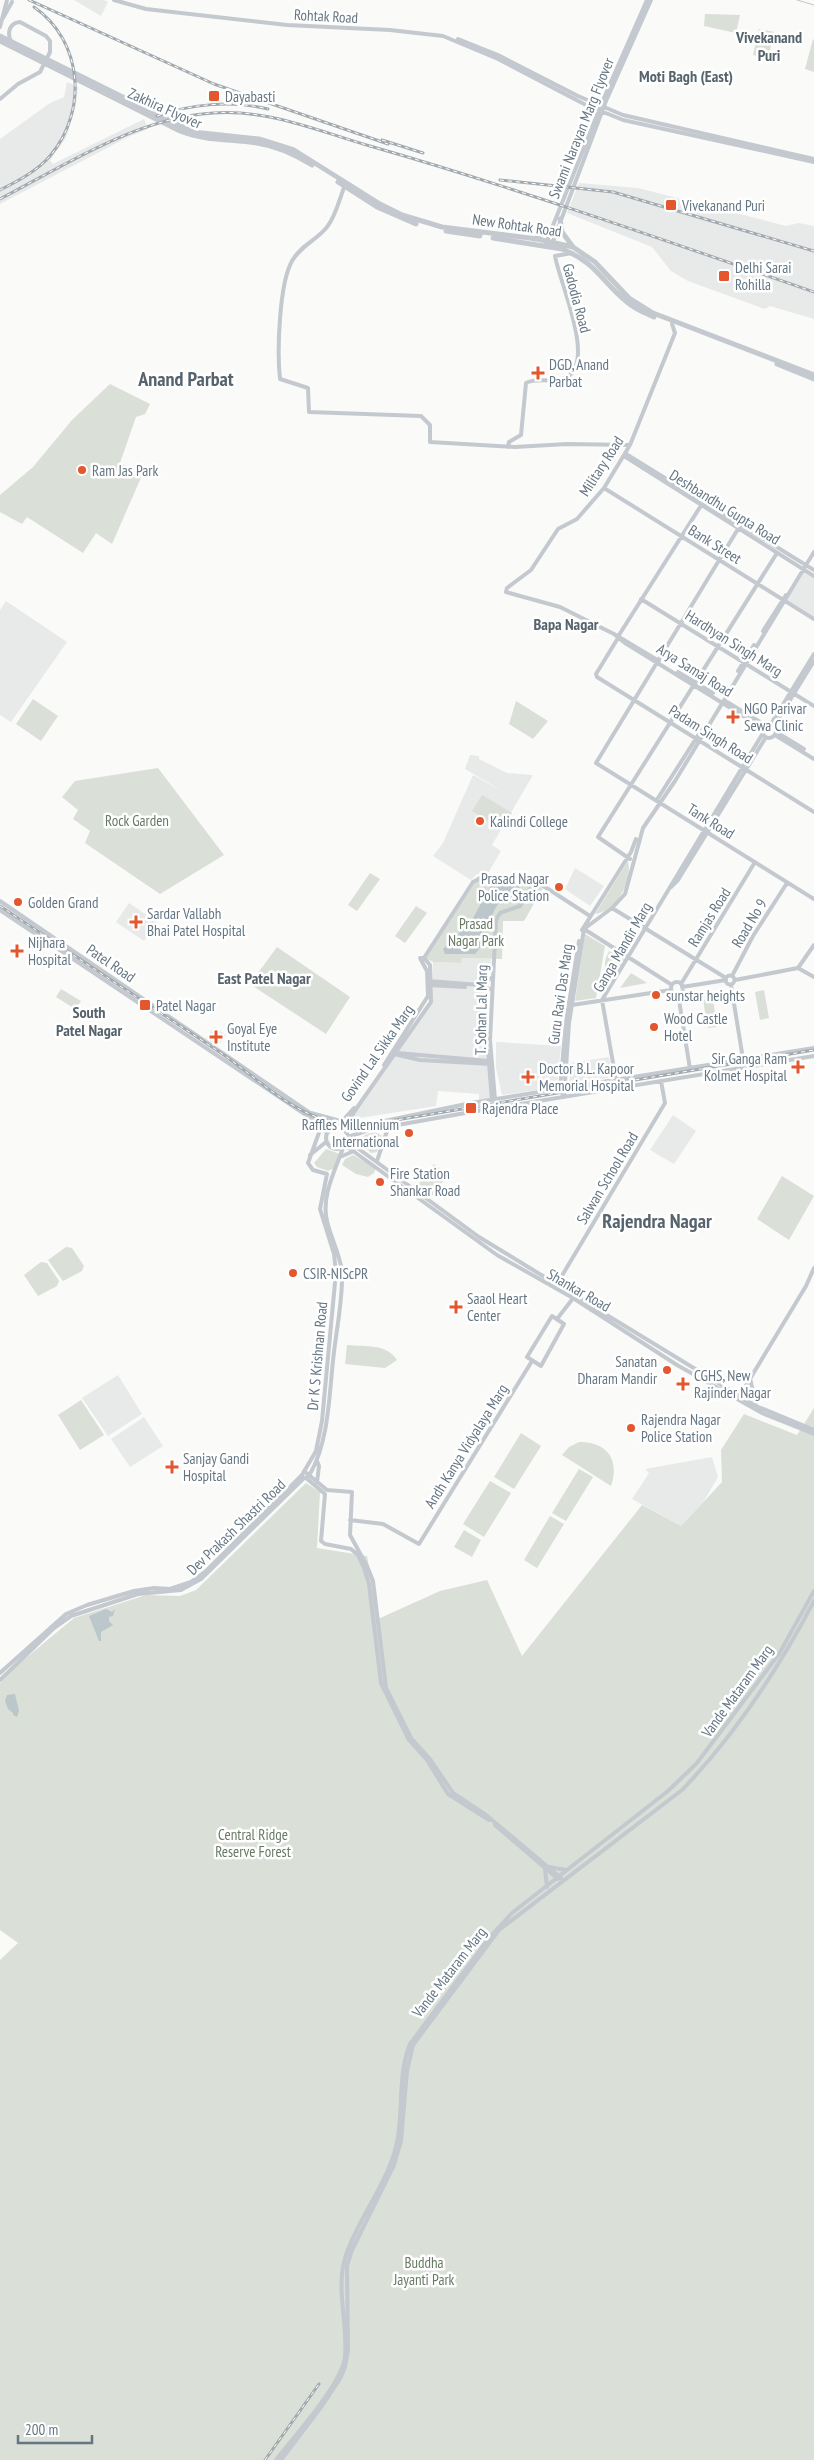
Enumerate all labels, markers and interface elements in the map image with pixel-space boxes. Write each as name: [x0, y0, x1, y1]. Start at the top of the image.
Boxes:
street label: Rohtak Road: [294, 5, 358, 27]
district label: Vivekanand Puri: [735, 27, 802, 65]
street label: Swami Narayan Marg Flyover: [544, 54, 618, 201]
district label: Moti Bagh (East): [639, 66, 733, 86]
street label: Zakhira Flyover: [125, 83, 206, 133]
place label: Dayabasti: [225, 87, 275, 106]
marker: Dayabasti: [207, 89, 221, 103]
place label: Vivekanand Puri: [681, 196, 765, 215]
marker: Vivekanand Puri: [664, 198, 678, 212]
street label: New Rohtak Road: [471, 209, 563, 241]
place label: Delhi Sarai Rohilla: [735, 258, 791, 294]
street label: Gadodia Road: [559, 261, 595, 335]
marker: Delhi Sarai Rohilla: [717, 269, 731, 283]
place label: DGD, Anand Parbat: [549, 355, 609, 391]
district label: Anand Parbat: [137, 366, 234, 392]
marker: DGD, Anand Parbat: [531, 366, 545, 380]
street label: Military Road: [575, 432, 627, 500]
place label: Ram Jas Park: [92, 461, 158, 480]
marker: Ram Jas Park: [76, 464, 88, 476]
street label: Deshbandhu Gupta Road: [666, 465, 784, 549]
street label: Bank Street: [685, 520, 745, 568]
street label: Hardhyan Singh Marg: [682, 605, 786, 681]
district label: Bapa Nagar: [533, 614, 599, 634]
street label: Arya Samaj Road: [653, 639, 737, 701]
place label: NGO Parivar Sewa Clinic: [744, 699, 807, 735]
street label: Padam Singh Road: [665, 701, 757, 767]
marker: NGO Parivar Sewa Clinic: [726, 710, 740, 724]
street label: Tank Road: [684, 799, 738, 843]
park label: Rock Garden: [105, 811, 169, 830]
place label: Kalindi College: [490, 812, 568, 831]
marker: Kalindi College: [474, 815, 486, 827]
place label: Prasad Nagar Police Station: [478, 869, 550, 905]
marker: Prasad Nagar Police Station: [553, 881, 565, 893]
street label: Ramjas Road: [683, 884, 735, 950]
place label: Golden Grand: [28, 893, 98, 912]
street label: Road No 9: [727, 895, 771, 951]
marker: Golden Grand: [12, 896, 24, 908]
street label: Ganga Mandir Marg: [589, 899, 655, 995]
place label: Sardar Vallabh Bhai Patel Hospital: [147, 904, 246, 940]
park label: Prasad Nagar Park: [448, 914, 504, 950]
marker: Sardar Vallabh Bhai Patel Hospital: [129, 915, 143, 929]
place label: Nijhara Hospital: [28, 933, 71, 969]
street label: Patel Road: [83, 940, 139, 986]
street label: Guru Ravi Das Marg: [544, 942, 576, 1046]
marker: Nijhara Hospital: [10, 944, 24, 958]
street label: T. Sohan Lal Marg: [471, 965, 491, 1055]
district label: East Patel Nagar: [217, 968, 311, 988]
place label: sunstar heights: [666, 986, 745, 1005]
marker: sunstar heights: [650, 989, 662, 1001]
place label: Patel Nagar: [156, 996, 217, 1015]
marker: Patel Nagar: [138, 998, 152, 1012]
street label: Govind Lal Sikka Marg: [336, 1001, 418, 1105]
district label: South Patel Nagar: [56, 1002, 122, 1040]
place label: Wood Castle Hotel: [664, 1009, 728, 1045]
place label: Goyal Eye Institute: [227, 1019, 277, 1055]
marker: Wood Castle Hotel: [648, 1021, 660, 1033]
marker: Goyal Eye Institute: [209, 1030, 223, 1044]
place label: Sir Ganga Ram Kolmet Hospital: [704, 1049, 787, 1085]
place label: Doctor B.L. Kapoor Memorial Hospital: [539, 1059, 635, 1095]
marker: Sir Ganga Ram Kolmet Hospital: [791, 1060, 805, 1074]
marker: Doctor B.L. Kapoor Memorial Hospital: [521, 1070, 535, 1084]
place label: Rajendra Place: [482, 1099, 559, 1118]
marker: Rajendra Place: [464, 1101, 478, 1115]
place label: Raffles Millennium International: [302, 1115, 399, 1151]
marker: Raffles Millennium International: [403, 1127, 415, 1139]
street label: Salwan School Road: [572, 1128, 642, 1228]
place label: Fire Station Shankar Road: [390, 1164, 460, 1200]
marker: Fire Station Shankar Road: [374, 1176, 386, 1188]
district label: Rajendra Nagar: [602, 1208, 712, 1234]
place label: CSIR-NIScPR: [303, 1264, 368, 1283]
street label: Shankar Road: [544, 1264, 614, 1316]
marker: CSIR-NIScPR: [287, 1267, 299, 1279]
place label: Saaol Heart Center: [467, 1289, 527, 1325]
marker: Saaol Heart Center: [449, 1300, 463, 1314]
street label: Dr K S Krishnan Road: [303, 1301, 331, 1411]
place label: Sanatan Dharam Mandir: [577, 1352, 658, 1388]
marker: Sanatan Dharam Mandir: [661, 1364, 673, 1376]
place label: CGHS, New Rajinder Nagar: [694, 1366, 772, 1402]
marker: CGHS, New Rajinder Nagar: [676, 1377, 690, 1391]
street label: Andh Kanya Vidyalaya Marg: [420, 1380, 512, 1512]
place label: Rajendra Nagar Police Station: [641, 1410, 722, 1446]
marker: Rajendra Nagar Police Station: [625, 1422, 637, 1434]
place label: Sanjay Gandi Hospital: [183, 1449, 249, 1485]
marker: Sanjay Gandi Hospital: [165, 1460, 179, 1474]
street label: Dev Prakash Shastri Road: [183, 1475, 289, 1579]
street label: Vande Mataram Marg: [696, 1641, 777, 1742]
park label: Central Ridge Reserve Forest: [215, 1825, 291, 1861]
street label: Vande Mataram Marg: [407, 1923, 490, 2022]
park label: Buddha Jayanti Park: [393, 2253, 455, 2289]
scale bar: [18, 2412, 91, 2444]
text: 200 m: [25, 2420, 58, 2439]

